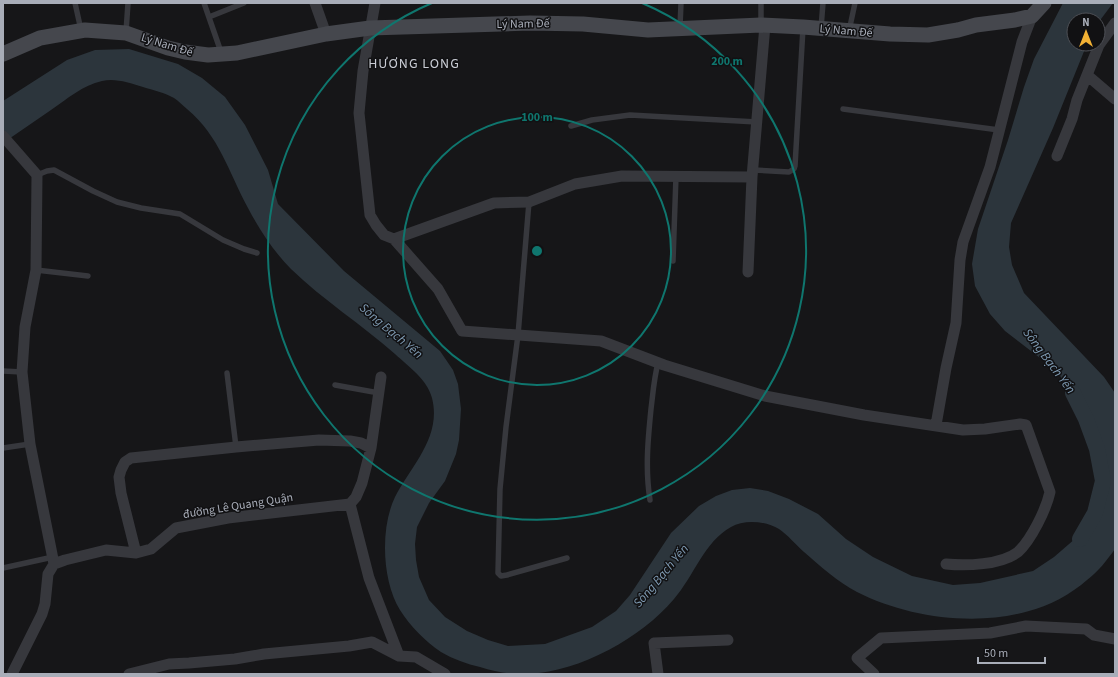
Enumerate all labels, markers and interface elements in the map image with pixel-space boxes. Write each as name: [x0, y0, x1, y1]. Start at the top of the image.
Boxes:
north arrow: [1066, 12, 1106, 52]
street label: Lý Nam Đế: [496, 15, 551, 33]
text: N: [1082, 15, 1090, 30]
street label: Lý Nam Đế: [819, 20, 874, 42]
street label: Lý Nam Đế: [139, 29, 196, 61]
text: 200 m: [711, 53, 743, 70]
district label: HƯƠNG LONG: [368, 54, 460, 74]
text: 100 m: [521, 109, 553, 126]
centre of rings: [530, 244, 544, 258]
water label: Sông Bạch Yến: [355, 299, 427, 363]
water label: Sông Bạch Yến: [1018, 325, 1080, 398]
street label: đường Lê Quang Quận: [182, 489, 294, 523]
water label: Sông Bạch Yến: [629, 540, 693, 612]
scale bar: [978, 639, 1045, 665]
text: 50 m: [984, 645, 1008, 662]

